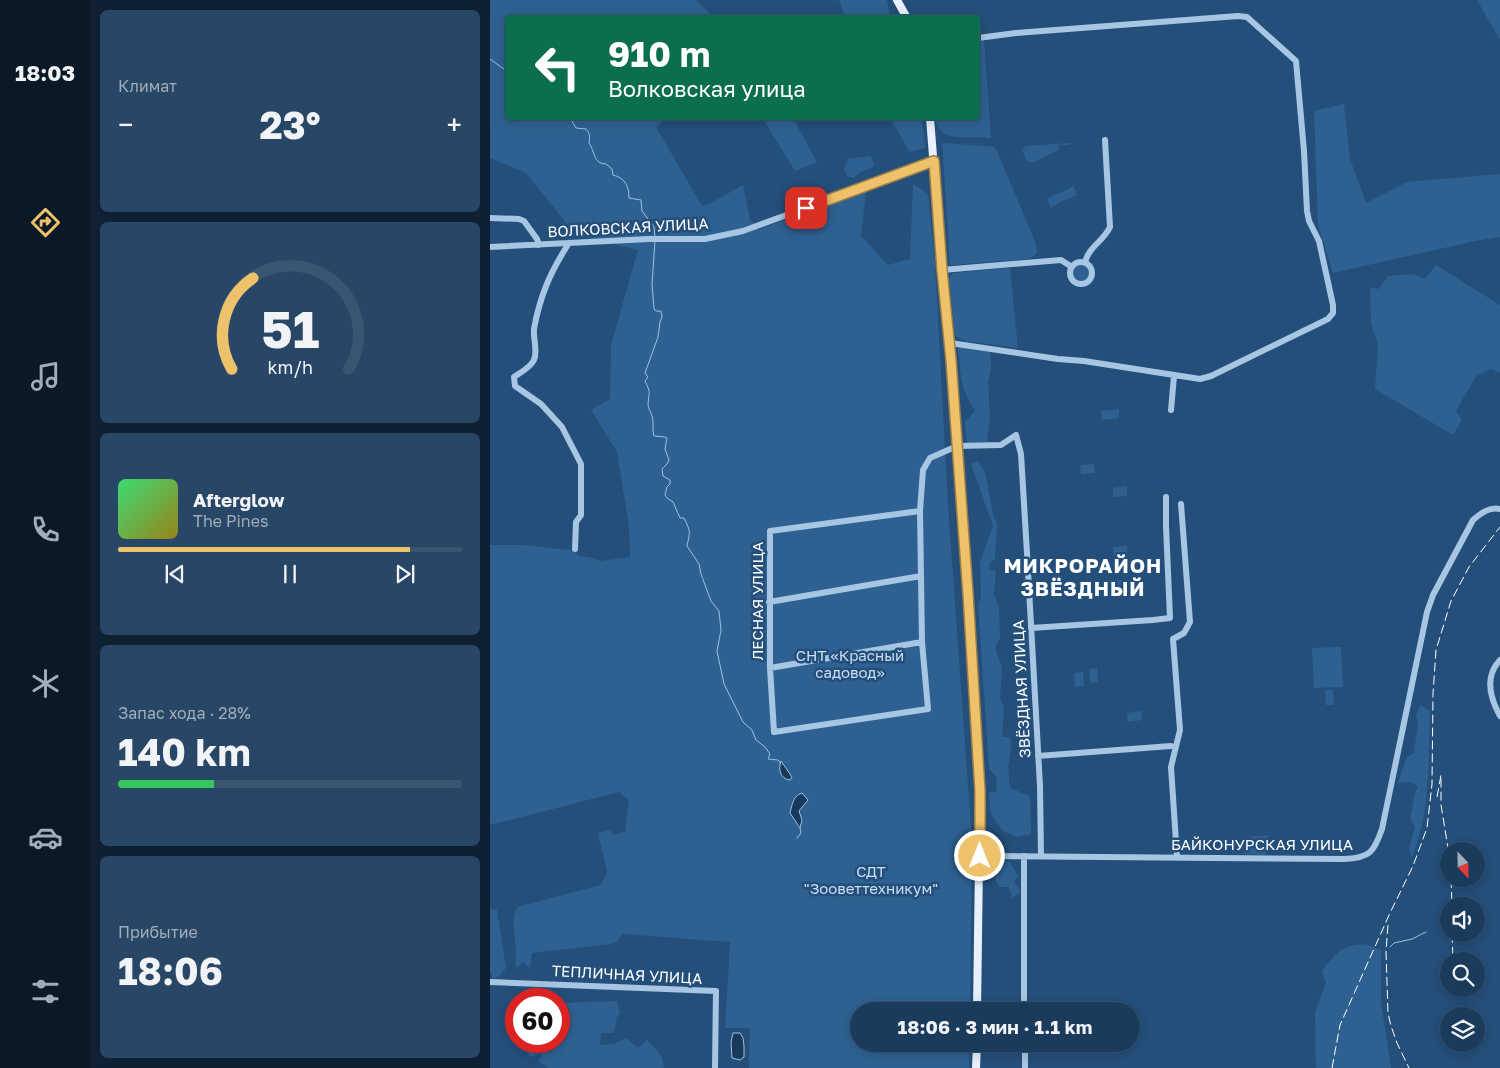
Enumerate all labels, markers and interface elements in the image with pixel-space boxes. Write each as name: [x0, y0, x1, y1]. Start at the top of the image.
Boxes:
text: 910 m: [608, 33, 710, 75]
icon: left: [525, 35, 590, 100]
text: 18:03: [15, 59, 75, 86]
text: Волковская улица: [608, 75, 806, 102]
text: Климат: [118, 76, 177, 96]
text: 23°: [259, 102, 321, 147]
text: −: [118, 108, 133, 141]
text: +: [447, 108, 462, 141]
pin: [785, 187, 827, 229]
icon: arrive: [792, 194, 820, 222]
icon: directions: [28, 205, 63, 240]
street label: ВОЛКОВСКАЯ УЛИЦА: [547, 214, 709, 240]
text: 51: [261, 297, 319, 359]
text: km/h: [267, 356, 313, 378]
icon: music: [28, 359, 63, 394]
text: Afterglow: [193, 488, 284, 511]
text: The Pines: [193, 511, 268, 531]
icon: phone: [28, 512, 63, 547]
street label: ЛЕСНАЯ УЛИЦА: [748, 542, 766, 660]
district label: МИКРОРАЙОН ЗВЁЗДНЫЙ: [1004, 553, 1162, 600]
icon: previous: [161, 560, 189, 588]
icon: pause: [276, 560, 304, 588]
icon: next: [391, 560, 419, 588]
street label: ЗВЁЗДНАЯ УЛИЦА: [1008, 620, 1034, 758]
park label: СНТ «Красный садовод»: [796, 646, 904, 681]
icon: climate: [28, 666, 63, 701]
text: Запас хода · 28%: [118, 703, 251, 723]
text: 140 km: [118, 729, 251, 774]
icon: car: [28, 820, 63, 855]
position arrow: [953, 829, 1005, 881]
street label: БАЙКОНУРСКАЯ УЛИЦА: [1171, 835, 1353, 853]
north arrow: [1440, 842, 1485, 888]
map controls: [1440, 842, 1485, 1052]
park label: СДТ "Зооветтехникум": [804, 862, 938, 897]
button: sound: [1440, 897, 1485, 942]
text: Прибытие: [118, 922, 198, 942]
text: 18:06: [118, 948, 223, 993]
button: search: [1440, 952, 1485, 997]
street label: ТЕПЛИЧНАЯ УЛИЦА: [551, 961, 703, 987]
icon: filters: [28, 974, 63, 1009]
speed limit sign: 60: [505, 988, 570, 1053]
button: layers: [1440, 1007, 1485, 1052]
text: 18:06 · 3 мин · 1.1 km: [898, 1015, 1092, 1038]

